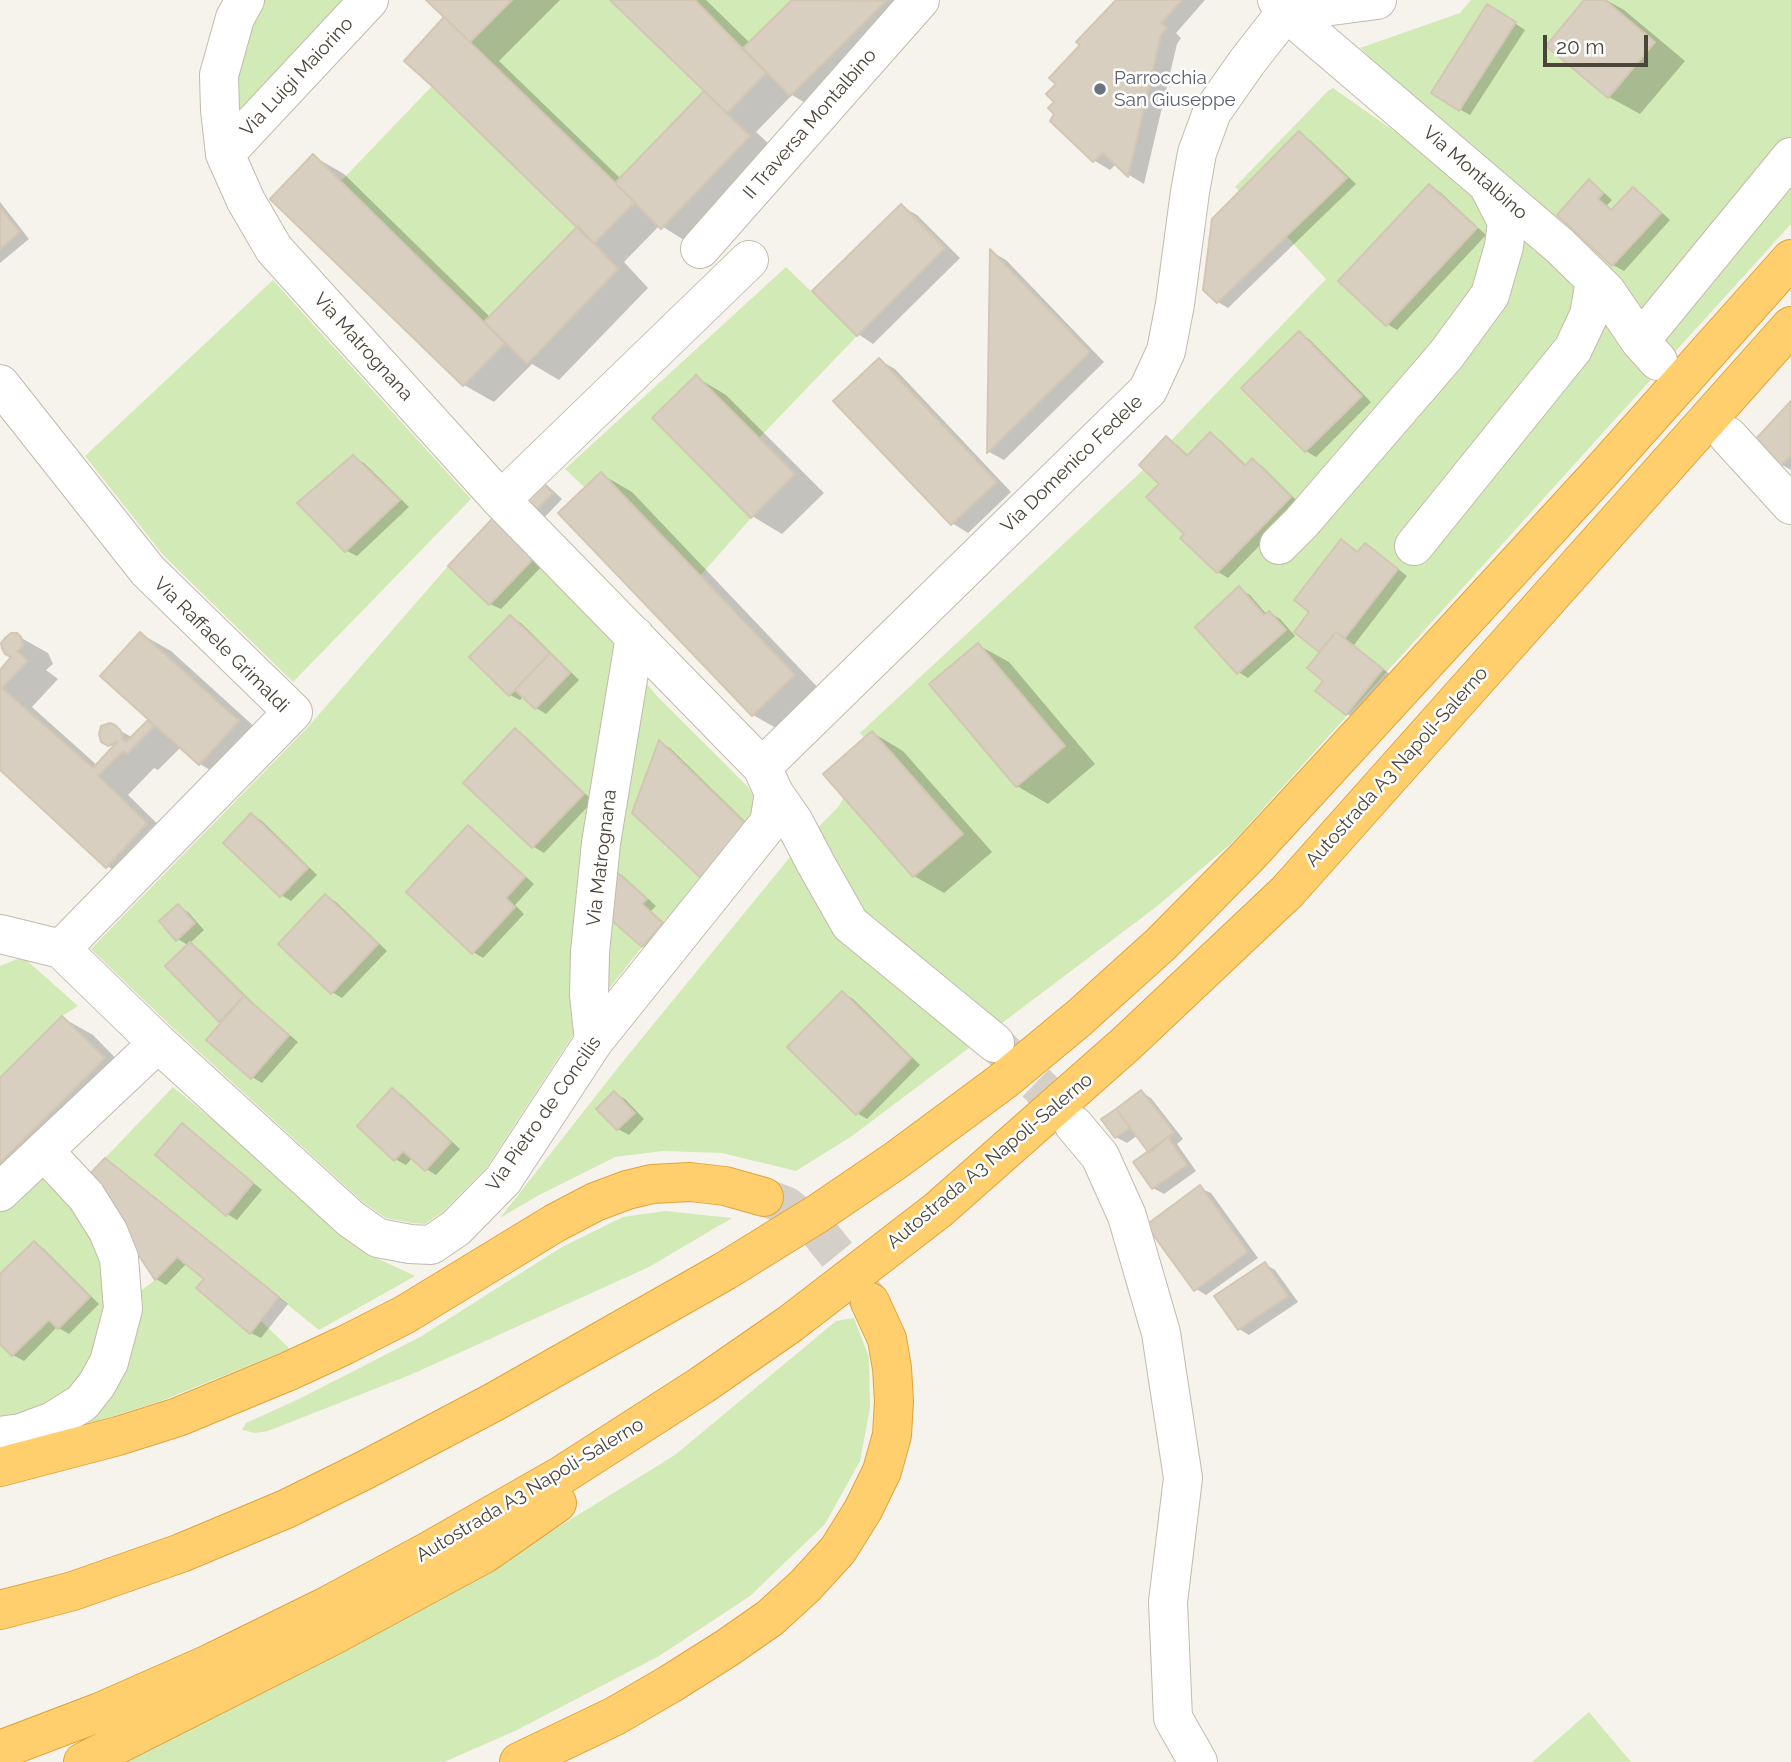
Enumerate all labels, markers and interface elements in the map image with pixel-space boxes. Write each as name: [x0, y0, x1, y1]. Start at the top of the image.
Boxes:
street label: Via Luigi Maiorino: [236, 13, 358, 141]
scale bar: [1546, 21, 1651, 65]
text: 20 m: [1556, 34, 1604, 59]
street label: II Traversa Montalbino: [738, 44, 882, 204]
place label: Parrocchia San Giuseppe: [1114, 67, 1236, 111]
marker: Parrocchia San Giuseppe: [1092, 81, 1108, 97]
street label: Via Montalbino: [1418, 121, 1532, 225]
street label: Via Matrognana: [308, 288, 418, 406]
street label: Via Domenico Fedele: [996, 390, 1148, 538]
street label: Via Raffaele Grimaldi: [149, 573, 293, 717]
street label: Autostrada A3 Napoli-Salerno: [1301, 662, 1493, 872]
street label: Via Matrognana: [582, 788, 622, 928]
street label: Via Pietro de Concilis: [482, 1032, 606, 1196]
street label: Autostrada A3 Napoli-Salerno: [883, 1068, 1097, 1254]
street label: Autostrada A3 Napoli-Salerno: [412, 1413, 648, 1567]

